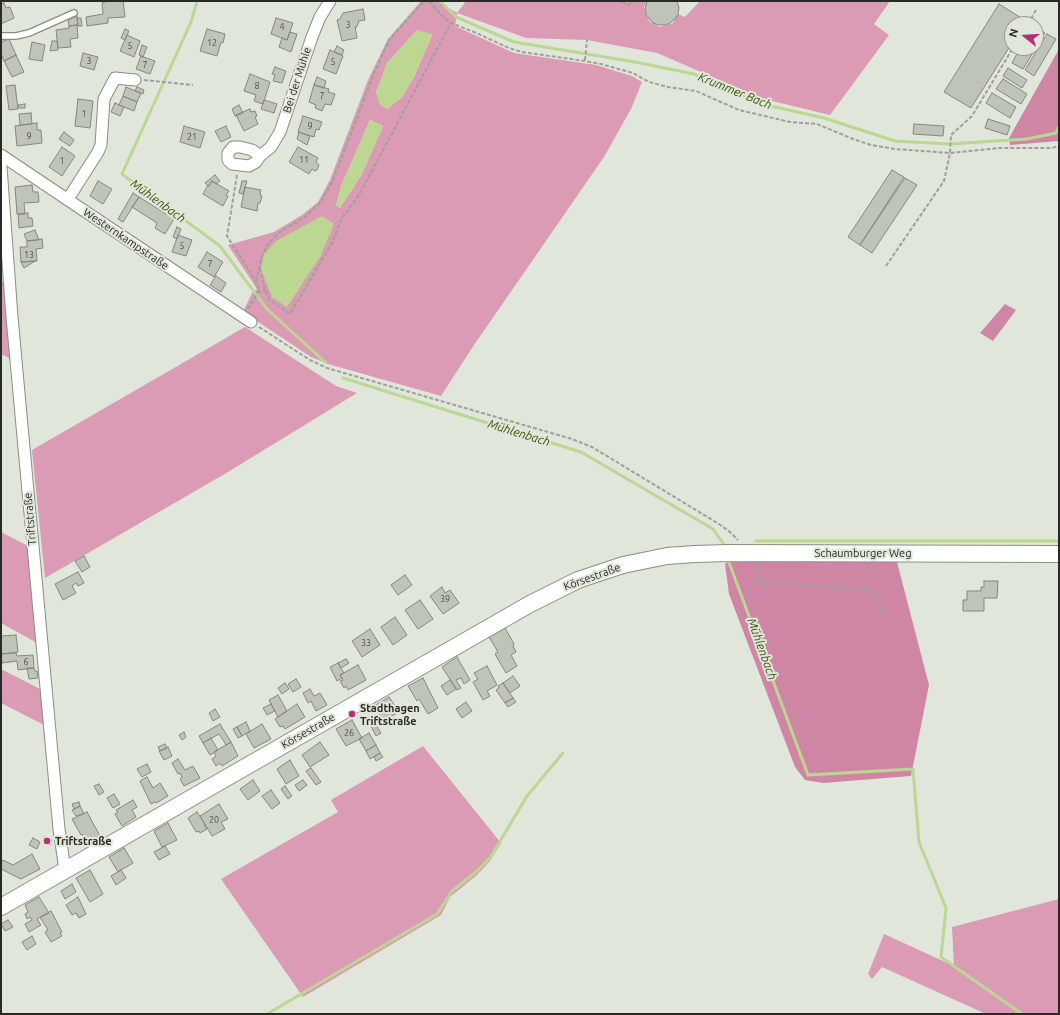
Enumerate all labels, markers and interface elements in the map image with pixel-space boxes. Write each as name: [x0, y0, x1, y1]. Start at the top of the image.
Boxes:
north arrow: [1004, 16, 1044, 56]
house number: 3: [345, 20, 351, 30]
house number: 4: [279, 22, 285, 32]
text: N: [1007, 27, 1020, 38]
house number: 12: [207, 38, 217, 48]
house number: 5: [127, 41, 133, 51]
street label: Bei der Mühle: [280, 45, 314, 115]
house number: 3: [86, 56, 92, 66]
house number: 5: [330, 57, 336, 67]
house number: 7: [142, 60, 148, 70]
water label: Krummer Bach: [696, 70, 774, 112]
house number: 8: [254, 81, 260, 91]
house number: 7: [319, 91, 325, 101]
house number: 1: [81, 109, 87, 119]
house number: 9: [307, 121, 313, 131]
house number: 9: [26, 131, 32, 141]
house number: 21: [187, 132, 197, 142]
house number: 11: [299, 155, 309, 165]
house number: 1: [59, 156, 65, 166]
water label: Mühlenbach: [128, 176, 188, 226]
street label: Westernkampstraße: [81, 205, 171, 273]
house number: 5: [179, 241, 185, 251]
house number: 13: [24, 250, 34, 260]
house number: 7: [207, 259, 213, 269]
water label: Mühlenbach: [486, 417, 552, 449]
street label: Triftstraße: [21, 492, 39, 546]
street label: Schaumburger Weg: [815, 546, 911, 560]
street label: Körsestraße: [562, 561, 622, 593]
house number: 39: [440, 594, 450, 604]
water label: Mühlenbach: [744, 616, 780, 682]
house number: 33: [361, 638, 371, 648]
house number: 6: [23, 657, 29, 667]
place label: Stadthagen Triftstraße: [360, 701, 420, 727]
marker: Stadthagen Triftstraße: [347, 709, 357, 719]
street label: Körsestraße: [279, 710, 337, 752]
house number: 26: [344, 728, 354, 738]
house number: 20: [209, 815, 219, 825]
place label: Triftstraße: [55, 834, 112, 848]
marker: Triftstraße: [42, 836, 52, 846]

